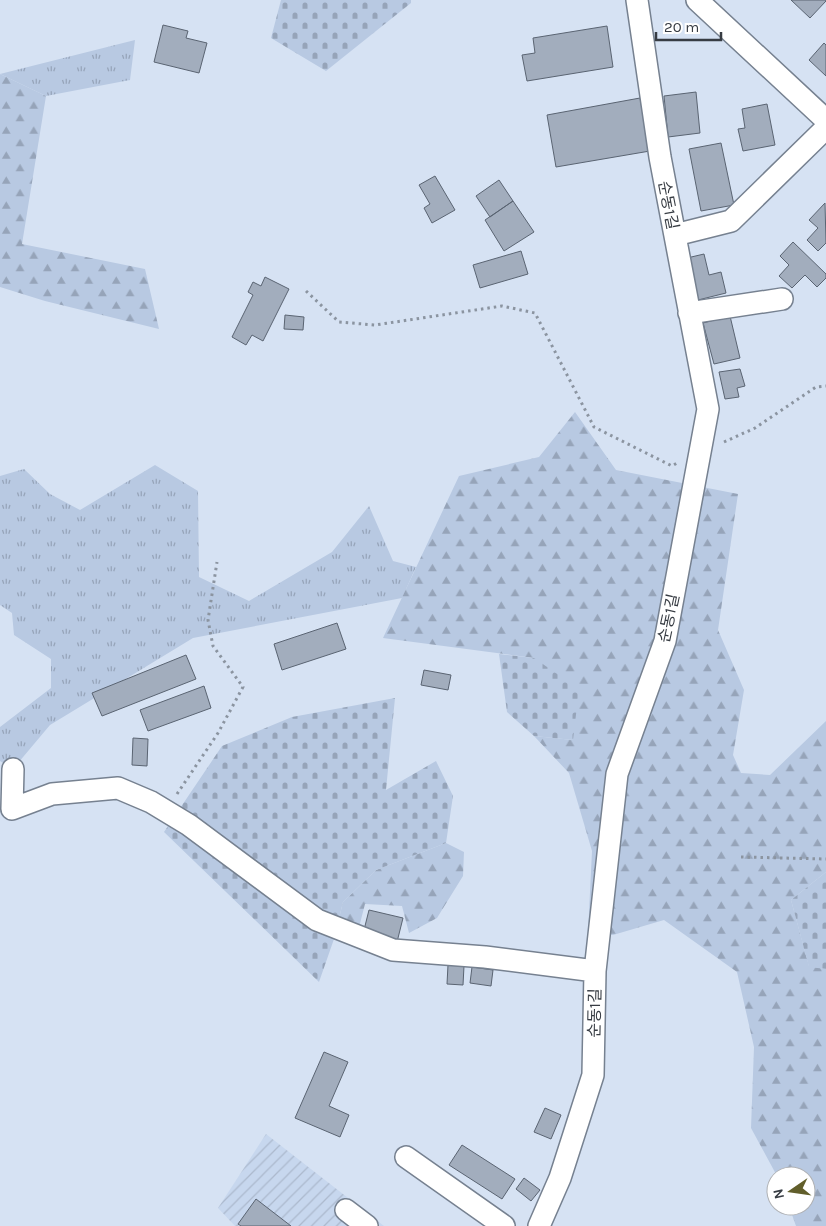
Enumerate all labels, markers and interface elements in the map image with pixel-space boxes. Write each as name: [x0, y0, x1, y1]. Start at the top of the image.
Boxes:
scale bar: [656, 10, 721, 42]
text: 20 m: [664, 18, 699, 36]
street label: 순동1길: [654, 179, 683, 231]
street label: 순동1길: [654, 592, 683, 644]
street label: 순동1길: [585, 988, 604, 1038]
north arrow: [766, 1166, 816, 1216]
text: N: [769, 1187, 788, 1201]

